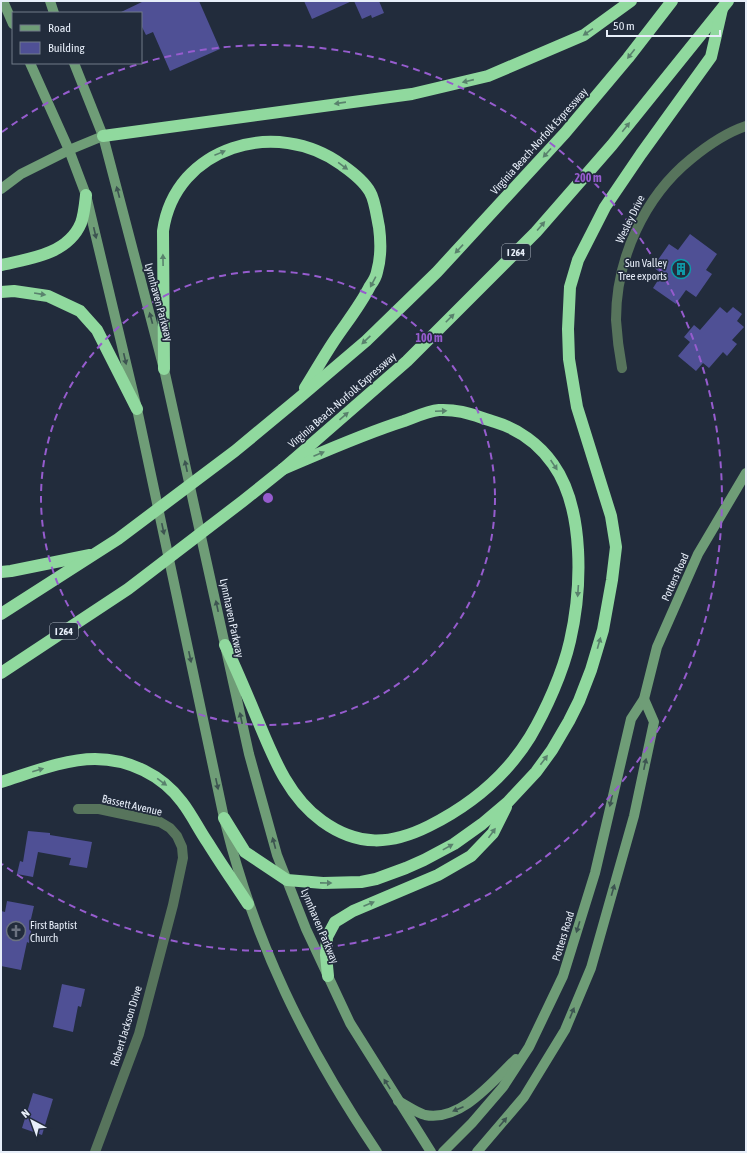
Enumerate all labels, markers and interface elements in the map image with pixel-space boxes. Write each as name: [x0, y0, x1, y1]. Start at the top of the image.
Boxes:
legend: [12, 12, 142, 64]
scale bar: [607, 12, 720, 38]
text: 50 m: [613, 19, 635, 33]
text: Road: [48, 21, 71, 35]
one-way arrow: [582, 28, 593, 36]
text: Building: [48, 41, 86, 55]
one-way arrow: [627, 49, 635, 60]
one-way arrow: [461, 78, 474, 84]
street label: Virginia Beach-Norfolk Expressway: [488, 85, 590, 197]
one-way arrow: [334, 100, 346, 106]
one-way arrow: [622, 122, 631, 133]
one-way arrow: [542, 148, 551, 158]
one-way arrow: [215, 150, 227, 156]
one-way arrow: [338, 162, 349, 170]
text: 200 m: [574, 171, 602, 185]
one-way arrow: [114, 186, 120, 198]
street label: Wesley Drive: [613, 193, 647, 245]
one-way arrow: [537, 220, 546, 231]
one-way arrow: [93, 227, 99, 239]
one-way arrow: [454, 244, 463, 254]
road number: I 264: [502, 244, 530, 260]
one-way arrow: [160, 253, 166, 266]
place label: Sun Valley Tree exports: [618, 257, 667, 282]
building icon: Sun Valley Tree exports: [670, 258, 692, 280]
street label: Lynnhaven Parkway: [143, 262, 175, 343]
one-way arrow: [369, 276, 376, 287]
one-way arrow: [34, 292, 46, 298]
one-way arrow: [148, 311, 154, 323]
one-way arrow: [445, 313, 455, 323]
text: 100 m: [415, 331, 443, 345]
one-way arrow: [361, 335, 371, 345]
street label: Virginia Beach-Norfolk Expressway: [286, 350, 399, 450]
one-way arrow: [123, 353, 129, 365]
one-way arrow: [435, 408, 448, 414]
one-way arrow: [339, 411, 349, 420]
one-way arrow: [314, 451, 325, 457]
one-way arrow: [182, 460, 188, 472]
one-way arrow: [550, 460, 558, 470]
centre of rings: [261, 491, 275, 505]
one-way arrow: [160, 523, 166, 535]
street label: Potters Road: [659, 551, 691, 603]
street label: Lynnhaven Parkway: [218, 577, 246, 659]
one-way arrow: [574, 585, 581, 597]
one-way arrow: [213, 600, 219, 613]
road number: I 264: [50, 623, 78, 639]
one-way arrow: [596, 637, 602, 649]
one-way arrow: [187, 651, 193, 663]
one-way arrow: [238, 711, 244, 724]
one-way arrow: [540, 755, 548, 766]
one-way arrow: [643, 758, 649, 770]
one-way arrow: [33, 767, 45, 773]
one-way arrow: [157, 777, 167, 785]
one-way arrow: [214, 778, 220, 790]
street label: Bassett Avenue: [101, 792, 163, 818]
one-way arrow: [608, 795, 614, 808]
one-way arrow: [488, 828, 496, 839]
one-way arrow: [271, 837, 277, 849]
one-way arrow: [442, 843, 454, 850]
one-way arrow: [320, 880, 333, 886]
one-way arrow: [610, 884, 616, 896]
street label: Lynnhaven Parkway: [299, 887, 341, 966]
one-way arrow: [363, 901, 375, 907]
street label: Potters Road: [550, 910, 576, 962]
place label: First Baptist Church: [30, 919, 77, 944]
church icon: First Baptist Church: [5, 920, 27, 942]
one-way arrow: [575, 921, 581, 933]
street label: Robert Jackson Drive: [108, 984, 144, 1068]
one-way arrow: [570, 1007, 576, 1019]
one-way arrow: [383, 1079, 391, 1089]
north arrow: [12, 1101, 52, 1141]
one-way arrow: [453, 1106, 464, 1112]
text: N: [19, 1107, 32, 1120]
one-way arrow: [498, 1117, 507, 1128]

